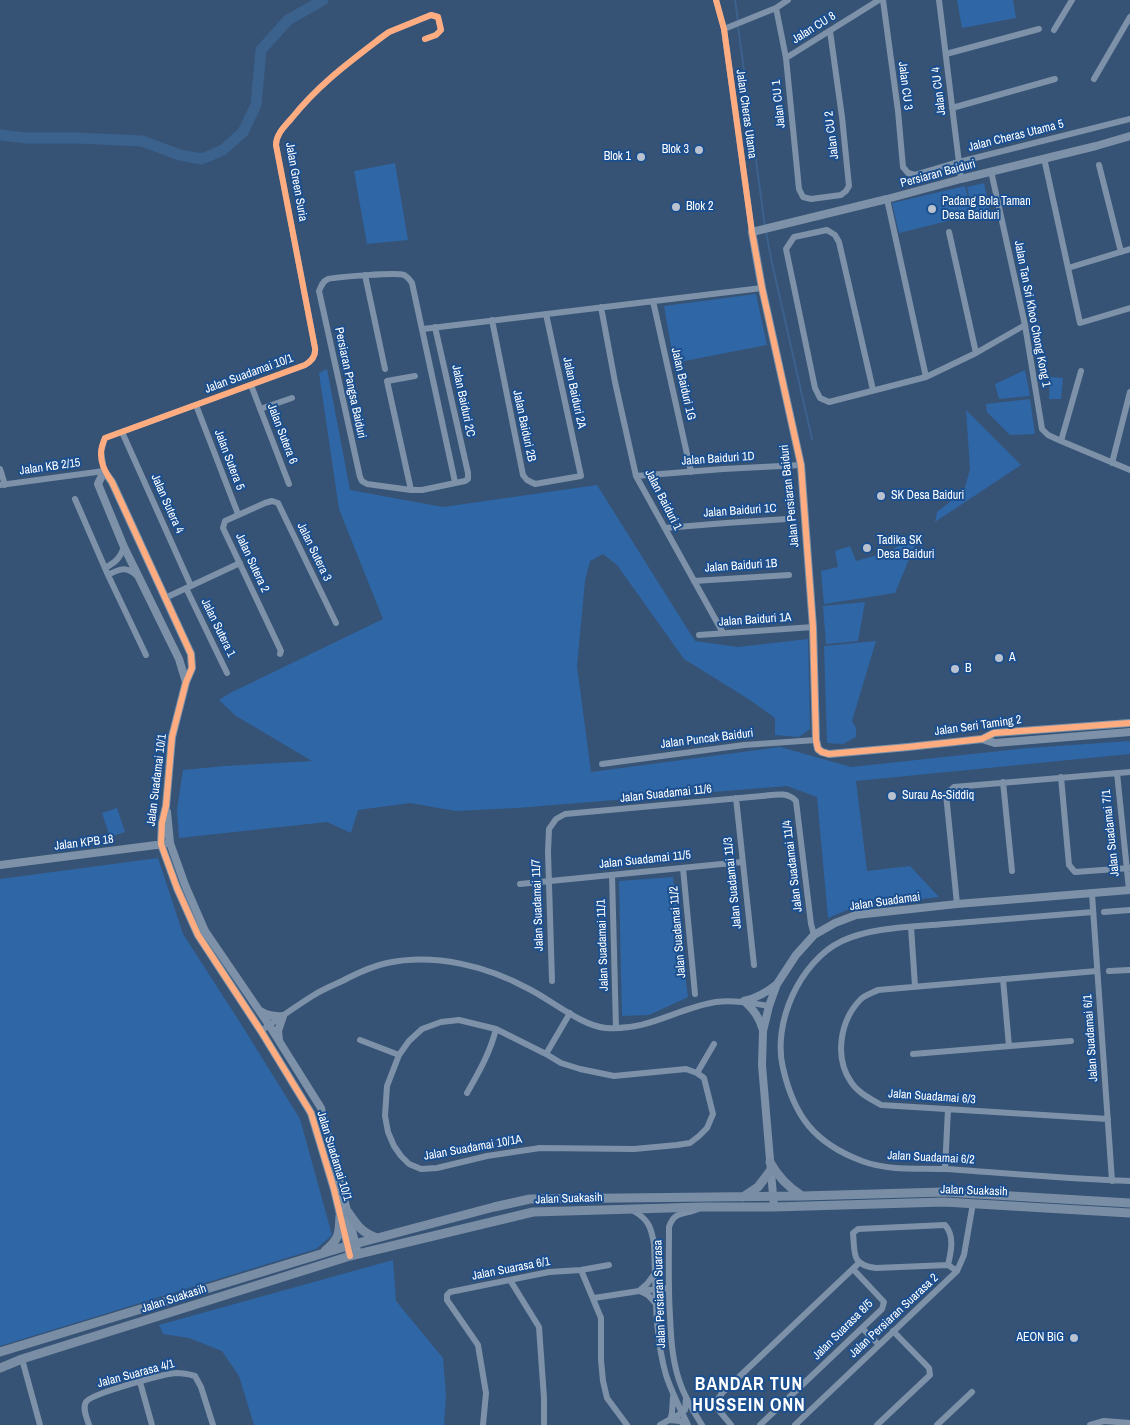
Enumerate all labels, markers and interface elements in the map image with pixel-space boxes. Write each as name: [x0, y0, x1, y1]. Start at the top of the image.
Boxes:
street label: Jalan CU 8: [790, 9, 838, 47]
street label: Jalan CU 3: [895, 61, 915, 111]
street label: Jalan CU 4: [929, 66, 949, 116]
street label: Jalan Cheras Utama: [733, 69, 759, 159]
street label: Jalan CU 1: [769, 79, 789, 129]
street label: Jalan CU 2: [822, 110, 842, 160]
street label: Jalan Cheras Utama 5: [967, 117, 1065, 155]
street label: Jalan Green Suria: [282, 141, 310, 223]
place label: Blok 3: [662, 143, 689, 157]
marker: Blok 3: [693, 144, 705, 156]
place label: Blok 1: [604, 150, 631, 164]
marker: Blok 1: [635, 151, 647, 163]
street label: Persiaran Baiduri: [899, 157, 977, 191]
place label: Padang Bola Taman Desa Baiduri: [942, 195, 1031, 223]
place label: Blok 2: [686, 200, 713, 214]
marker: Blok 2: [670, 201, 682, 213]
marker: Padang Bola Taman Desa Baiduri: [926, 203, 938, 215]
street label: Jalan Tan Sri Khoo Chong Kong 1: [1011, 239, 1053, 389]
street label: Persiaran Pangsa Baiduri: [331, 326, 369, 440]
street label: Jalan Baiduri 1G: [668, 346, 698, 422]
street label: Jalan Suadamai 10/1: [203, 351, 295, 397]
street label: Jalan Baiduri 2A: [559, 356, 589, 430]
street label: Jalan Baiduri 2C: [448, 364, 478, 438]
street label: Jalan Baiduri 2B: [509, 389, 539, 463]
street label: Jalan Sutera 6: [264, 402, 300, 466]
street label: Jalan Sutera 5: [211, 428, 247, 492]
street label: Jalan Persiaran Baiduri: [777, 444, 803, 548]
street label: Jalan Baiduri 1D: [681, 449, 755, 469]
street label: Jalan KB 2/15: [19, 456, 81, 478]
street label: Jalan Baiduri 1: [642, 467, 684, 533]
street label: Jalan Sutera 4: [148, 472, 186, 536]
place label: SK Desa Baiduri: [891, 489, 964, 503]
marker: SK Desa Baiduri: [875, 490, 887, 502]
street label: Jalan Baiduri 1C: [703, 501, 777, 521]
street label: Jalan Sutera 3: [294, 520, 334, 584]
street label: Jalan Sutera 2: [232, 531, 272, 595]
place label: Tadika SK Desa Baiduri: [877, 534, 934, 562]
marker: Tadika SK Desa Baiduri: [861, 542, 873, 554]
street label: Jalan Baiduri 1B: [704, 556, 778, 576]
street label: Jalan Sutera 1: [198, 596, 238, 660]
street label: Jalan Baiduri 1A: [718, 610, 792, 630]
place label: A: [1009, 651, 1016, 665]
marker: A: [993, 652, 1005, 664]
place label: B: [965, 662, 972, 676]
marker: B: [949, 663, 961, 675]
street label: Jalan Seri Taming 2: [934, 713, 1022, 739]
street label: Jalan Puncak Baiduri: [660, 726, 754, 752]
street label: Jalan Suadamai 10/1: [144, 733, 170, 827]
street label: Jalan Suadamai 11/6: [619, 782, 713, 806]
place label: Surau As-Siddiq: [902, 789, 974, 803]
street label: Jalan Suadamai 7/1: [1099, 789, 1123, 877]
marker: Surau As-Siddiq: [886, 790, 898, 802]
street label: Jalan Suadamai 11/4: [780, 819, 806, 913]
street label: Jalan KPB 18: [54, 832, 114, 854]
street label: Jalan Suadamai 11/3: [721, 836, 745, 930]
street label: Jalan Suadamai 11/5: [598, 848, 692, 872]
street label: Jalan Suadamai 11/7: [529, 859, 547, 951]
street label: Jalan Suadamai 11/2: [667, 885, 689, 979]
street label: Jalan Suadamai: [849, 890, 921, 914]
street label: Jalan Suadamai 11/1: [594, 899, 612, 991]
street label: Jalan Suadamai 6/1: [1081, 994, 1101, 1082]
street label: Jalan Suadamai 6/3: [888, 1087, 976, 1107]
street label: Jalan Suadamai 10/1: [314, 1109, 354, 1203]
street label: Jalan Suadamai 10/1A: [423, 1132, 523, 1164]
street label: Jalan Suadamai 6/2: [887, 1149, 975, 1167]
street label: Jalan Suakasih: [940, 1183, 1008, 1199]
street label: Jalan Suakasih: [535, 1191, 603, 1207]
street label: Jalan Persiaran Suarasa: [651, 1240, 669, 1348]
street label: Jalan Suarasa 6/1: [471, 1254, 551, 1284]
street label: Jalan Persiaran Suarasa 2: [846, 1271, 942, 1361]
street label: Jalan Suakasih: [140, 1282, 208, 1316]
street label: Jalan Suarasa 8/5: [810, 1297, 876, 1363]
place label: AEON BiG: [1016, 1331, 1064, 1345]
marker: AEON BiG: [1068, 1332, 1080, 1344]
street label: Jalan Suarasa 4/1: [96, 1357, 176, 1391]
district label: BANDAR TUN HUSSEIN ONN: [691, 1374, 807, 1416]

